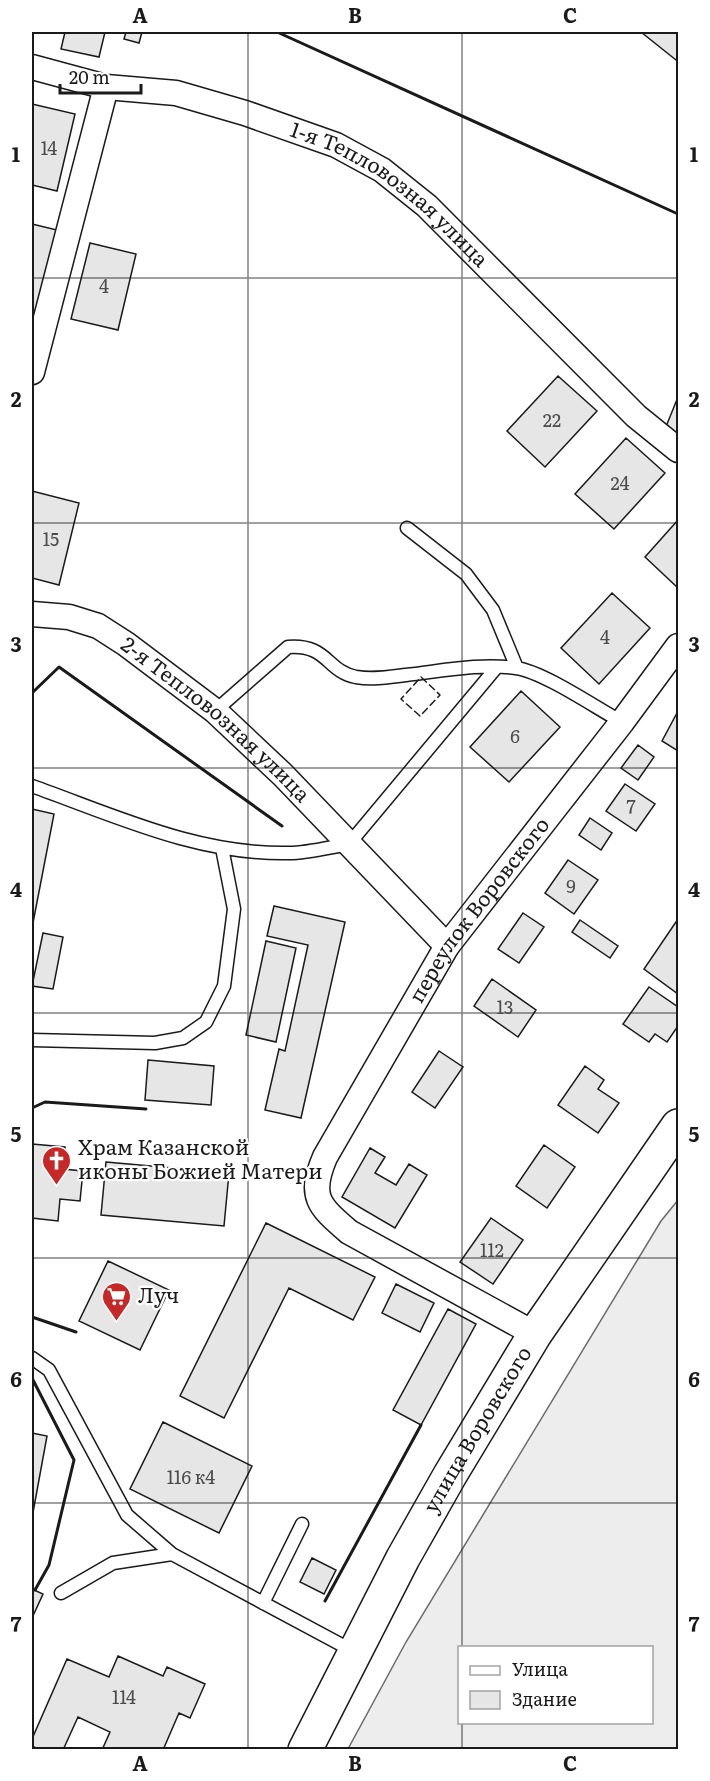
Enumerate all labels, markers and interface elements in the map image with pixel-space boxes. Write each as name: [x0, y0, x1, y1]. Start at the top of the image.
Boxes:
text: A: [132, 0, 148, 29]
text: B: [348, 0, 362, 29]
text: C: [563, 0, 577, 29]
scale bar: [60, 57, 141, 95]
text: 20 m: [69, 63, 110, 90]
street label: 1-я Тепловозная улица: [287, 112, 498, 273]
house number: 14: [41, 134, 57, 161]
text: 1: [12, 138, 20, 168]
text: 1: [690, 138, 698, 168]
house number: 4: [99, 272, 109, 299]
text: 2: [11, 383, 22, 413]
text: 2: [689, 383, 700, 413]
house number: 22: [543, 406, 561, 433]
house number: 24: [610, 469, 630, 496]
house number: 15: [43, 525, 59, 552]
house number: 4: [600, 623, 610, 650]
text: 3: [10, 628, 22, 658]
street label: 2-я Тепловозная улица: [116, 628, 319, 808]
text: 3: [688, 628, 700, 658]
house number: 6: [510, 722, 520, 749]
house number: 7: [626, 792, 636, 819]
street label: переулок Воровского: [399, 809, 555, 1008]
house number: 9: [566, 872, 576, 899]
text: 4: [10, 873, 22, 903]
text: 4: [688, 873, 700, 903]
house number: 13: [496, 993, 514, 1020]
text: 5: [11, 1118, 22, 1148]
text: 5: [689, 1118, 700, 1148]
place label: Храм Казанской иконы Божией Матери: [78, 1130, 323, 1185]
church icon: Храм Казанской иконы Божией Матери: [41, 1144, 73, 1186]
house number: 112: [480, 1236, 504, 1263]
place label: Луч: [138, 1278, 179, 1309]
supermarket icon: Луч: [101, 1280, 133, 1322]
street label: улица Воровского: [414, 1339, 537, 1518]
text: 6: [10, 1363, 22, 1393]
text: 6: [688, 1363, 700, 1393]
house number: 116 к4: [167, 1463, 215, 1490]
text: 7: [11, 1608, 22, 1638]
text: 7: [689, 1608, 700, 1638]
legend: [458, 1646, 653, 1724]
text: Улица: [512, 1655, 568, 1682]
house number: 114: [112, 1683, 136, 1710]
text: Здание: [512, 1685, 577, 1712]
text: A: [132, 1747, 148, 1777]
text: B: [348, 1747, 362, 1777]
text: C: [563, 1747, 577, 1777]

